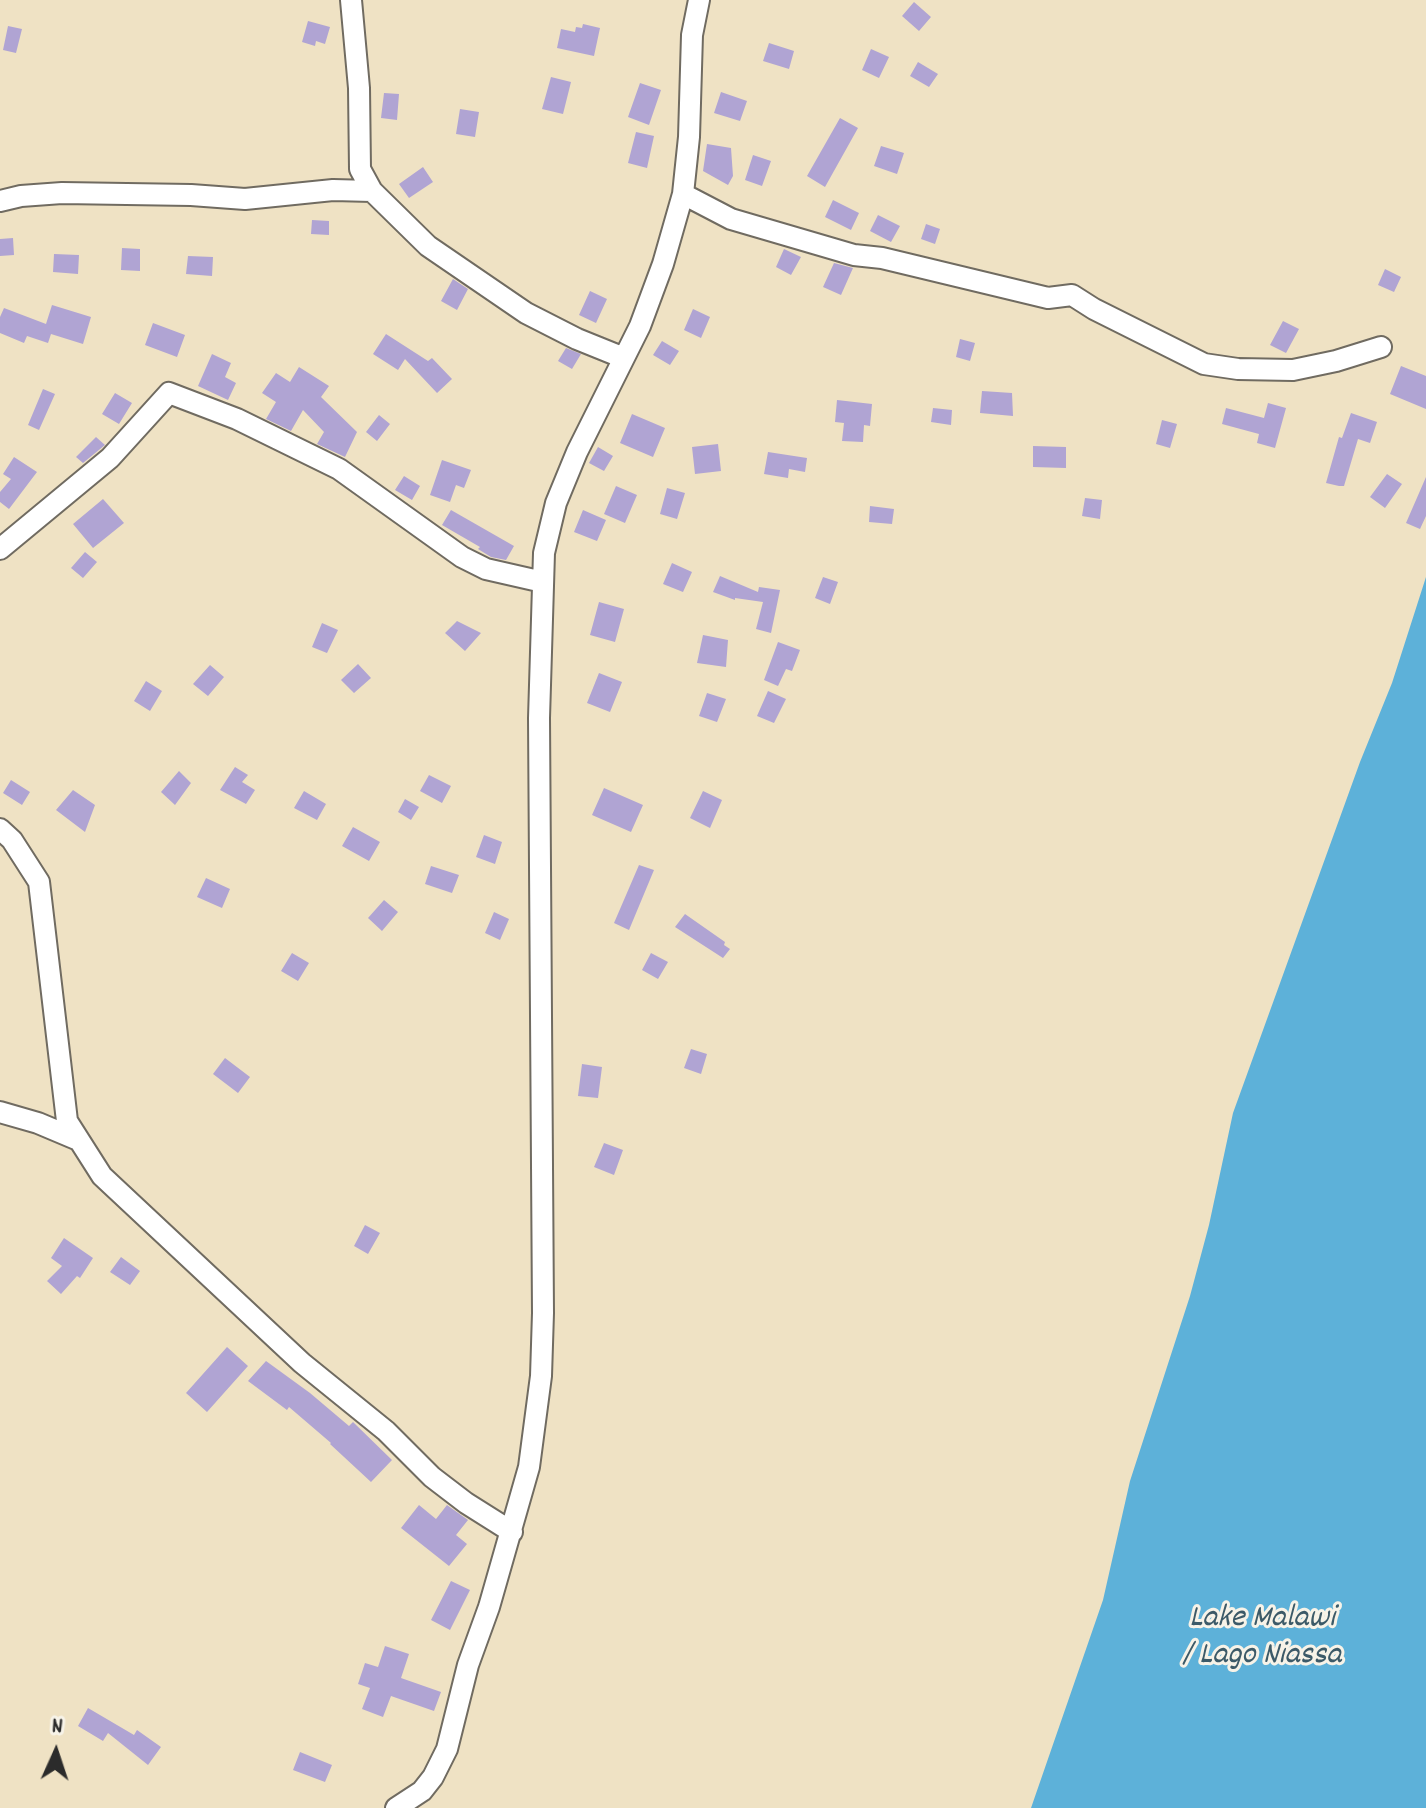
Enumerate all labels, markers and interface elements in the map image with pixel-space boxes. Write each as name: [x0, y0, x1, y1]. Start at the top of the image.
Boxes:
water label: Lake Malawi / Lago Niassa: [1183, 1602, 1341, 1677]
north arrow: [16, 1712, 96, 1792]
text: N: [51, 1712, 64, 1743]

